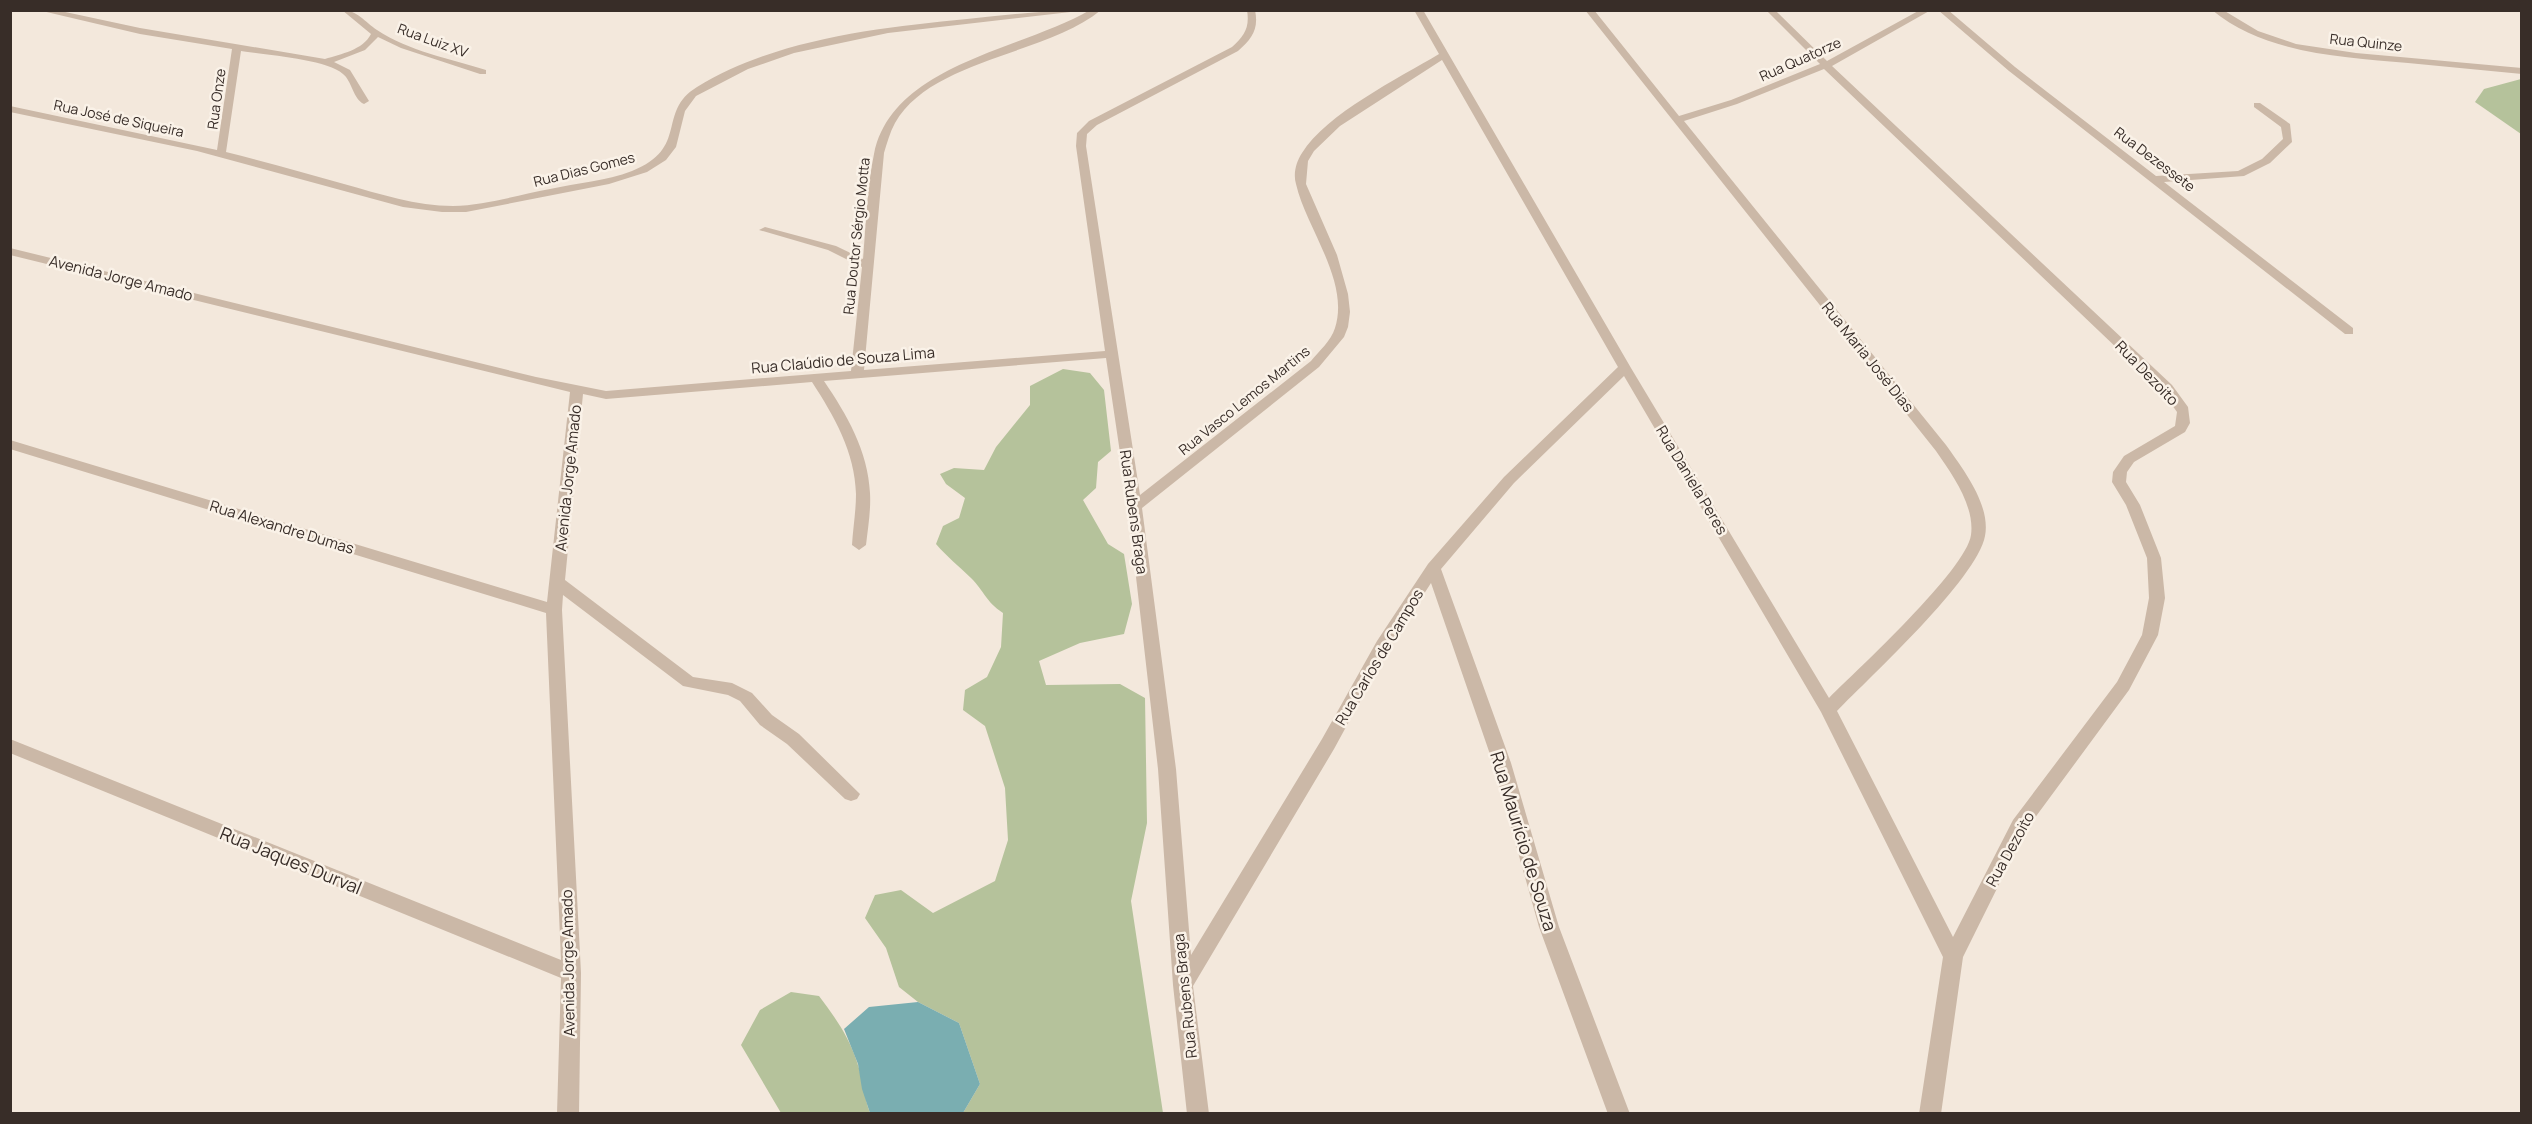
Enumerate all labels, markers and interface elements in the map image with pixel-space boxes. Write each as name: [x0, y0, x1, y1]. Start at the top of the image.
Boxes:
street label: Rua Luiz XV: [395, 18, 471, 62]
street label: Rua Quinze: [2329, 29, 2403, 55]
street label: Rua Quatorze: [1756, 32, 1844, 86]
street label: Rua Onze: [202, 67, 230, 131]
street label: Rua José de Siqueira: [52, 95, 186, 141]
street label: Rua Dezessete: [2111, 122, 2199, 196]
street label: Rua Dias Gomes: [531, 147, 637, 191]
street label: Rua Doutor Sérgio Motta: [838, 157, 874, 315]
street label: Avenida Jorge Amado: [47, 250, 195, 306]
street label: Rua Maria José Dias: [1817, 298, 1919, 417]
street label: Rua Dezoito: [2111, 336, 2183, 410]
street label: Rua Vasco Lemos Martins: [1174, 341, 1314, 459]
street label: Rua Claúdio de Souza Lima: [750, 342, 936, 378]
street label: Avenida Jorge Amado: [550, 404, 586, 552]
street label: Rua Daniela Peres: [1651, 422, 1733, 539]
street label: Rua Rubens Braga: [1115, 449, 1153, 575]
street label: Rua Alexandre Dumas: [207, 495, 357, 559]
street label: Rua Carlos de Campos: [1330, 585, 1428, 729]
street label: Rua Maurício de Souza: [1485, 748, 1563, 934]
street label: Rua Dezoito: [1981, 808, 2039, 890]
street label: Rua Jaques Durval: [217, 821, 365, 899]
street label: Avenida Jorge Amado: [556, 889, 580, 1037]
street label: Rua Rubens Braga: [1168, 933, 1202, 1059]

